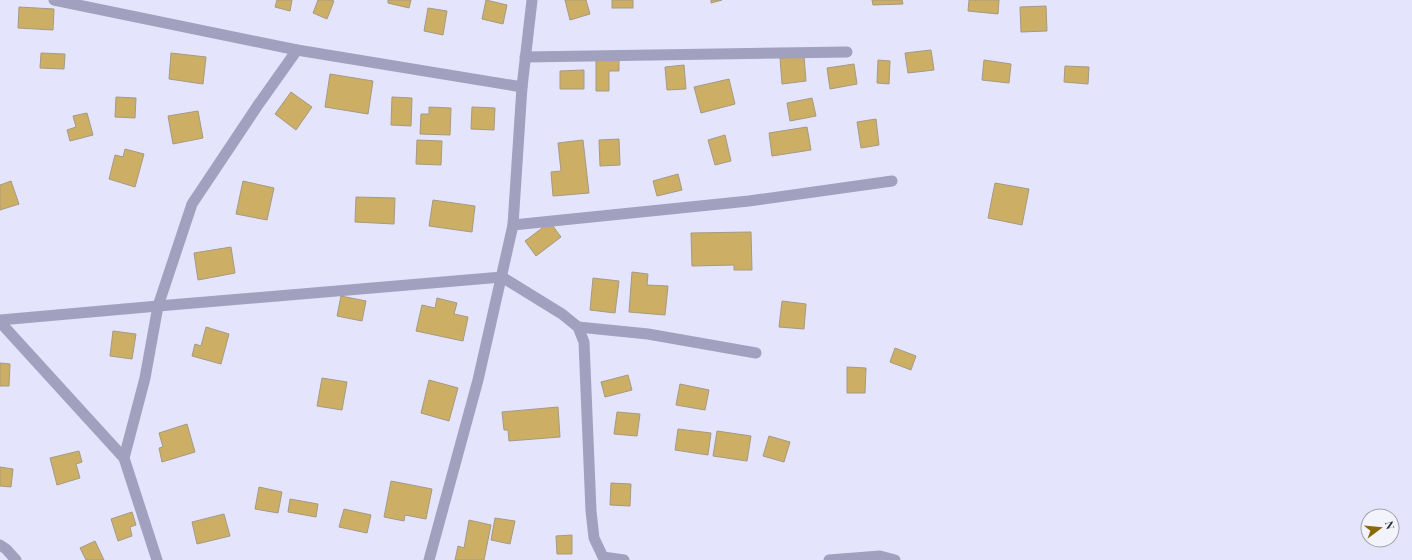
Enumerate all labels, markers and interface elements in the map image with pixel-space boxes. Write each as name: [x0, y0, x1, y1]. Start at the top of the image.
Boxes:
north arrow: [1360, 508, 1400, 548]
text: N: [1382, 519, 1398, 531]

